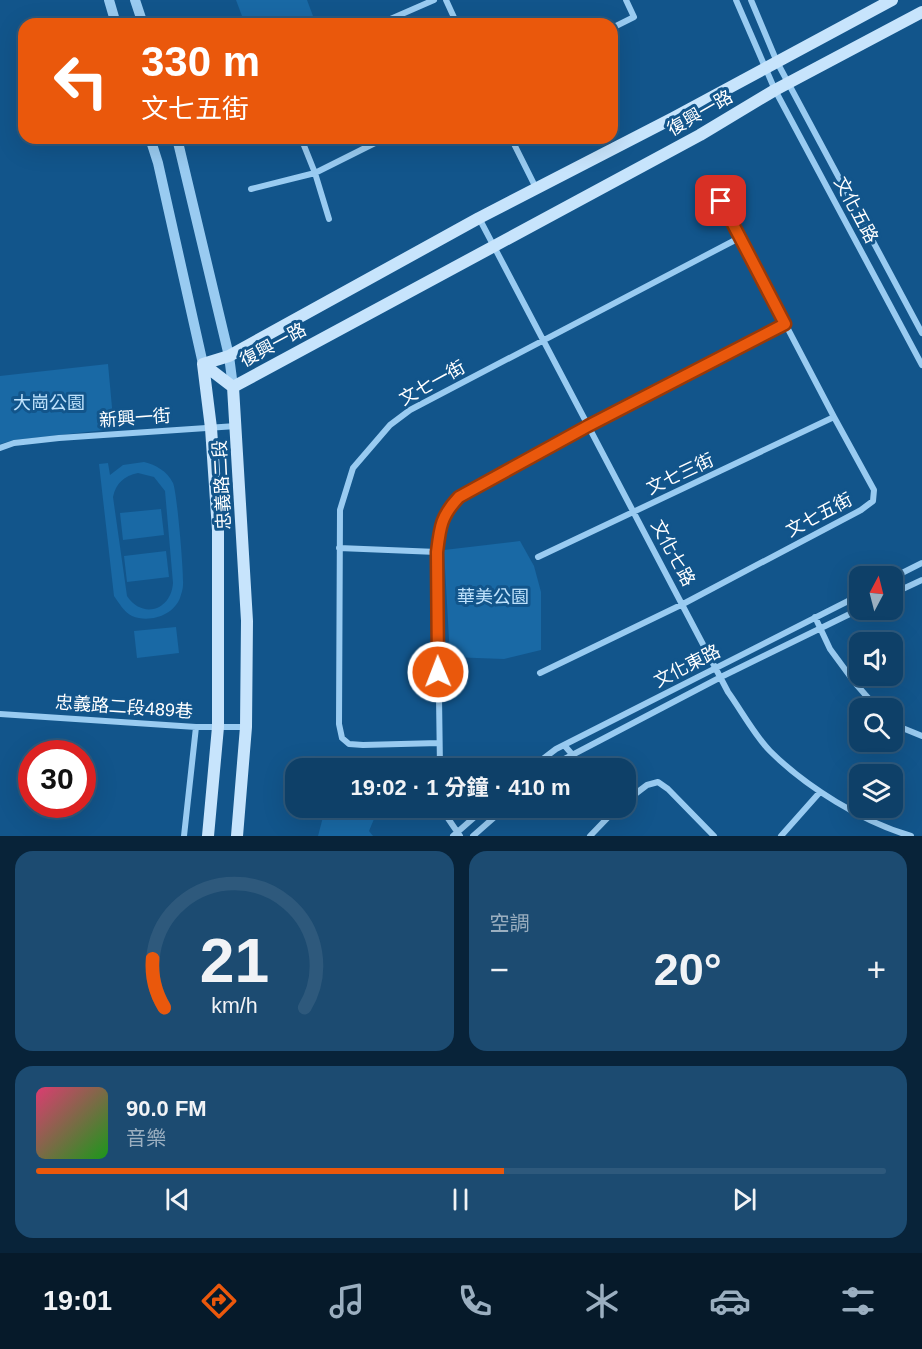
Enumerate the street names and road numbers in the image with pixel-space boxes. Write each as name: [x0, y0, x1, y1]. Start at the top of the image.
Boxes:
street label: 復興一路: [664, 86, 736, 140]
street label: 文化五路: [830, 174, 882, 246]
street label: 復興一路: [237, 319, 309, 371]
street label: 文七一街: [396, 357, 468, 409]
street label: 新興一街: [98, 406, 172, 430]
street label: 忠義路二段: [210, 440, 234, 530]
street label: 文七三街: [643, 450, 717, 498]
street label: 文七五街: [783, 489, 855, 541]
street label: 文化七路: [647, 517, 699, 589]
street label: 文化東路: [650, 641, 724, 691]
street label: 忠義路二段489巷: [54, 692, 194, 722]

